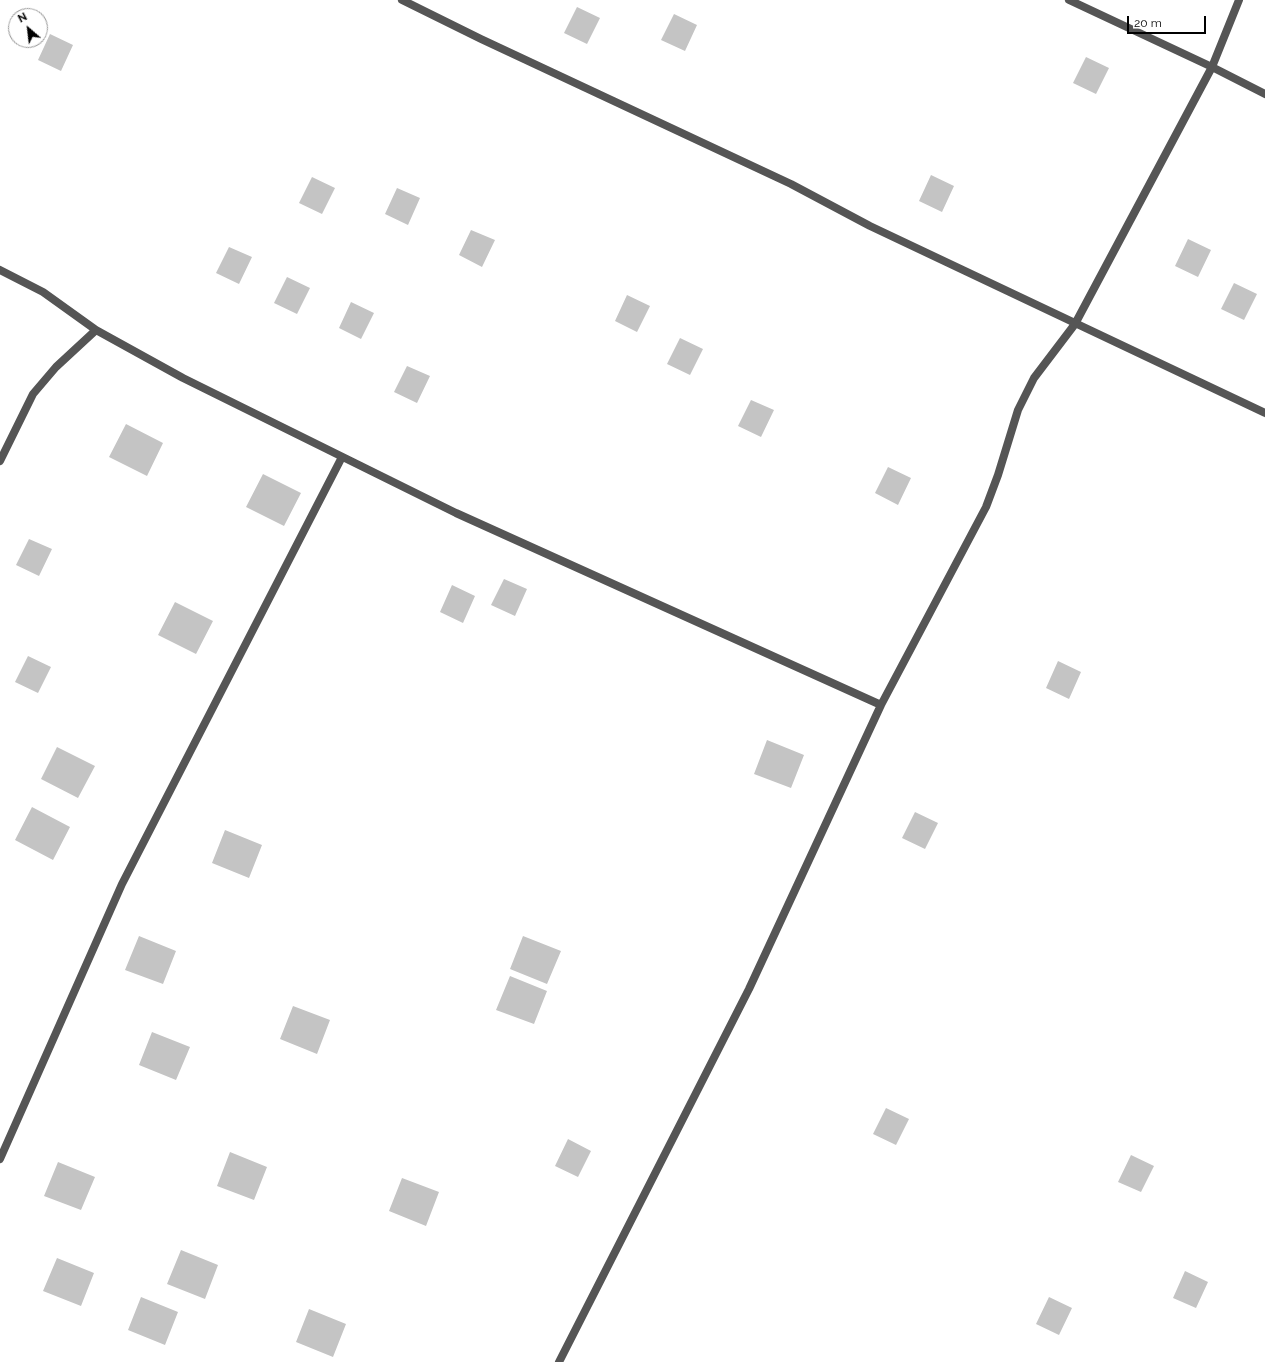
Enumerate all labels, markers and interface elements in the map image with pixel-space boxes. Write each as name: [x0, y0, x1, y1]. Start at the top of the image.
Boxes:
north arrow: [8, 8, 48, 48]
scale bar: [1129, 8, 1208, 34]
text: N: [16, 10, 29, 26]
text: 20 m: [1134, 16, 1162, 30]

